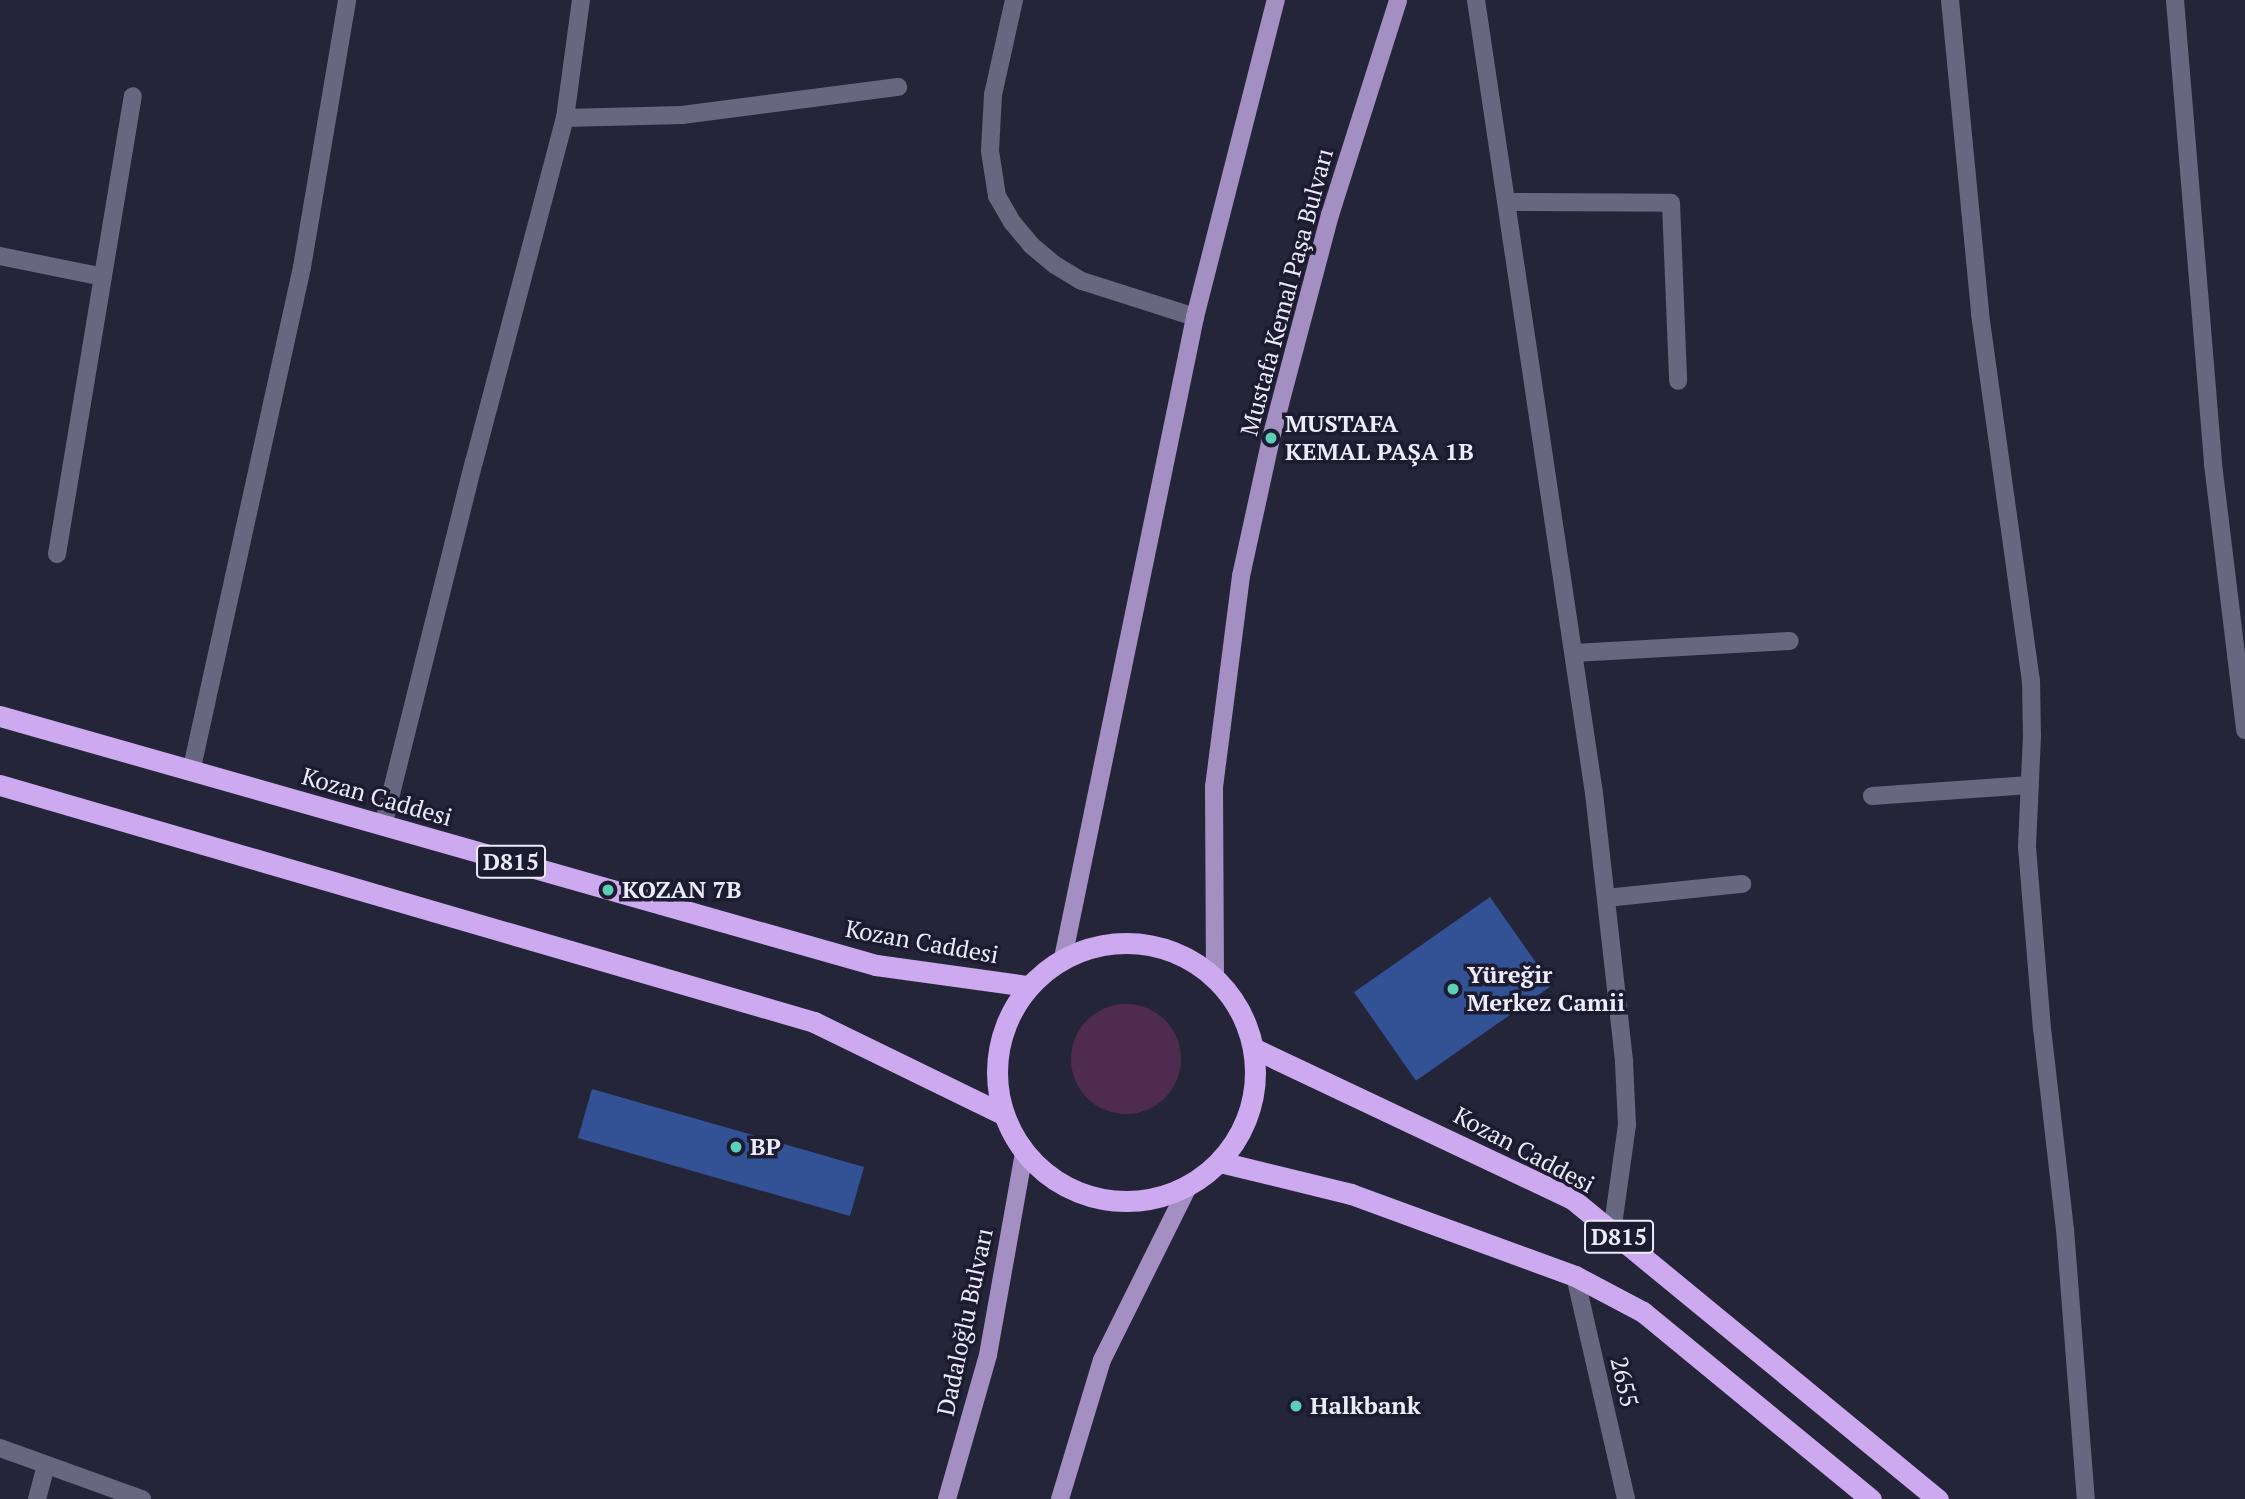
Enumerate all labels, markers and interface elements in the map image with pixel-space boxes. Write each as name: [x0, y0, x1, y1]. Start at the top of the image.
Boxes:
street label: Mustafa Kemal Paşa Bulvarı: [1235, 145, 1339, 439]
place label: MUSTAFA KEMAL PAŞA 1B: [1285, 410, 1474, 466]
marker: MUSTAFA KEMAL PAŞA 1B: [1263, 430, 1279, 446]
street label: Kozan Caddesi: [298, 762, 456, 832]
road number: D815: [476, 842, 546, 882]
place label: KOZAN 7B: [622, 876, 742, 904]
marker: KOZAN 7B: [600, 882, 616, 898]
street label: Kozan Caddesi: [843, 914, 1001, 970]
place label: Yüreğir Merkez Camii: [1467, 961, 1625, 1017]
marker: Yüreğir Merkez Camii: [1445, 981, 1461, 997]
street label: Kozan Caddesi: [1449, 1101, 1599, 1199]
place label: BP: [750, 1133, 781, 1161]
marker: BP: [728, 1139, 744, 1155]
road number: D815: [1584, 1218, 1654, 1256]
street label: Dadaloğlu Bulvarı: [931, 1226, 999, 1418]
street label: 2655: [1604, 1354, 1644, 1410]
place label: Halkbank: [1310, 1392, 1421, 1420]
marker: Halkbank: [1288, 1398, 1304, 1414]

